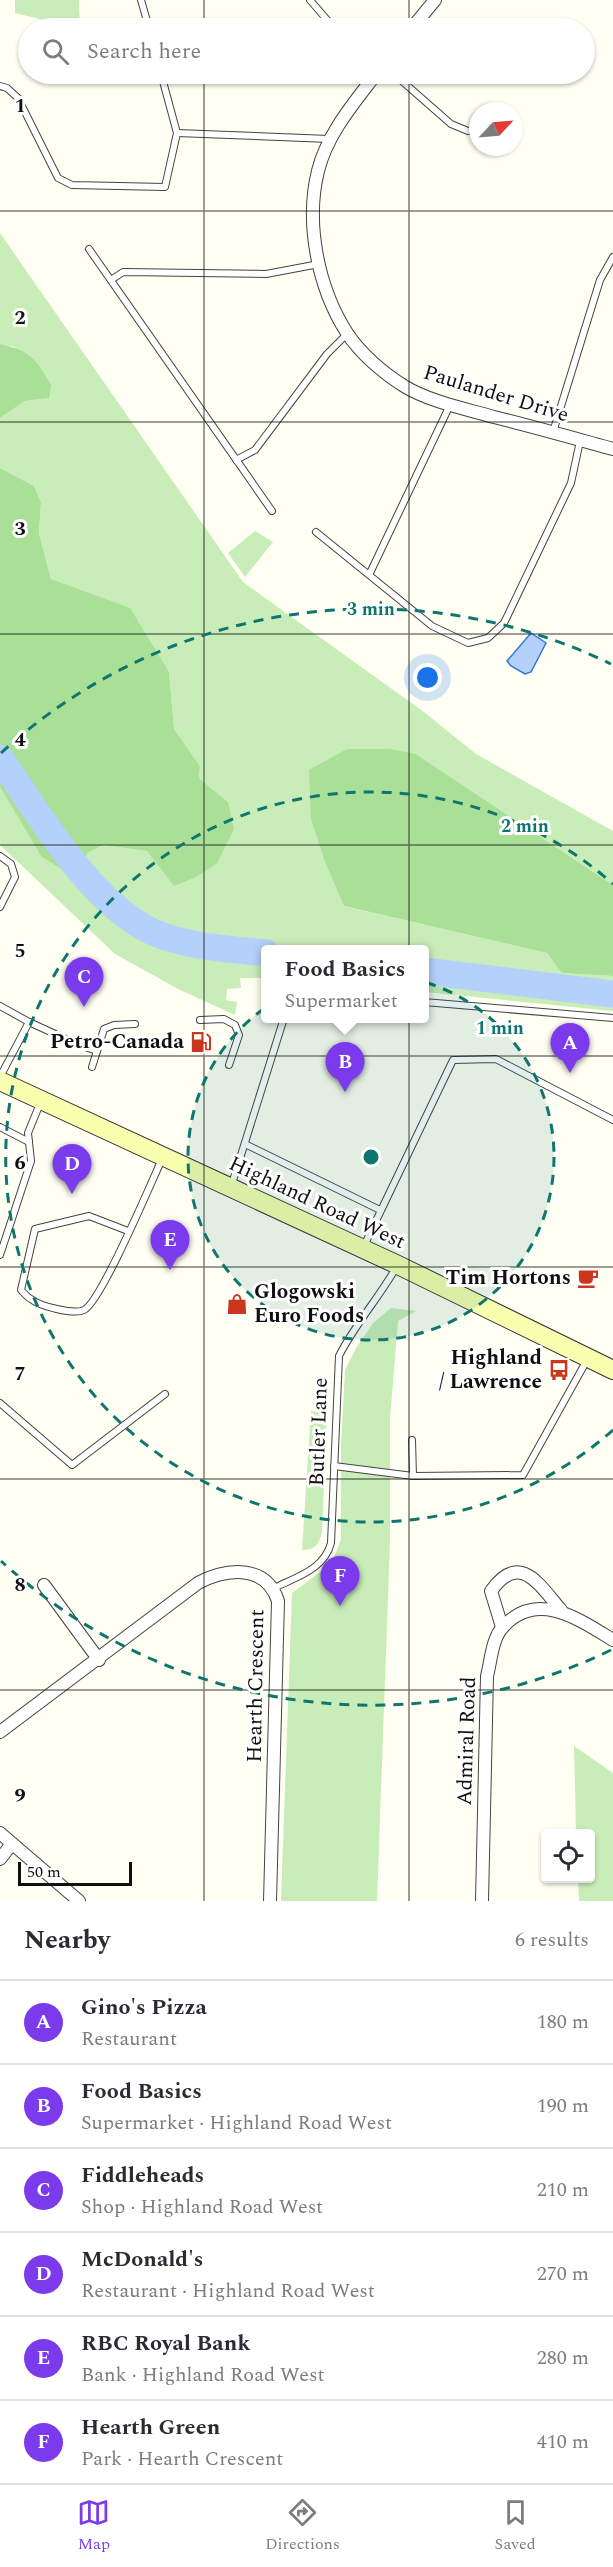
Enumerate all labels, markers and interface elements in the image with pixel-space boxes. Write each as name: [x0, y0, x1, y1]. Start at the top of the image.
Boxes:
search box: [18, 18, 595, 84]
icon: search: [39, 35, 72, 68]
text: Search here: [87, 35, 201, 68]
text: 1: [14, 91, 26, 121]
north arrow: [469, 102, 523, 156]
text: 2: [14, 303, 26, 333]
street label: Paulander Drive: [419, 357, 573, 431]
text: 3: [14, 514, 26, 544]
text: 3 min: [347, 596, 395, 623]
your location: [413, 663, 442, 692]
text: 4: [14, 725, 26, 755]
text: 2 min: [501, 813, 549, 840]
text: 5: [14, 936, 26, 966]
popup: [261, 945, 429, 1023]
text: Food Basics: [285, 953, 405, 986]
pin: C: [64, 958, 104, 1007]
text: Supermarket: [285, 986, 398, 1016]
text: 1 min: [476, 1015, 524, 1042]
pin: A: [550, 1024, 590, 1073]
place label: Petro-Canada: [50, 1026, 184, 1058]
fuel station icon: Petro-Canada: [189, 1030, 213, 1054]
pin: B: [326, 1042, 364, 1092]
pin: D: [52, 1144, 92, 1194]
centre of rings: [361, 1147, 381, 1167]
text: 6: [14, 1148, 26, 1178]
street label: Highland Road West: [223, 1148, 411, 1258]
pin: E: [150, 1220, 190, 1270]
place label: Tim Hortons: [446, 1262, 571, 1294]
cafe icon: Tim Hortons: [576, 1266, 600, 1290]
place label: Glogowski Euro Foods: [254, 1276, 364, 1332]
shop icon: Glogowski Euro Foods: [225, 1292, 249, 1316]
place label: Highland / Lawrence: [439, 1342, 542, 1398]
bus stop icon: Highland / Lawrence: [547, 1358, 571, 1382]
text: 7: [14, 1359, 26, 1389]
street label: Butler Lane: [301, 1377, 337, 1487]
pin: F: [320, 1556, 360, 1606]
text: 8: [14, 1570, 26, 1600]
street label: Hearth Crescent: [239, 1609, 273, 1763]
street label: Admiral Road: [449, 1676, 485, 1806]
text: 9: [14, 1781, 26, 1811]
map controls: [541, 1829, 595, 1883]
button: locate: [541, 1829, 595, 1883]
scale bar: [18, 1859, 132, 1886]
text: 50 m: [27, 1860, 61, 1884]
text: Nearby: [24, 1920, 110, 1960]
text: 6 results: [515, 1925, 589, 1955]
text: Gino's Pizza: [81, 1991, 207, 2024]
text: A: [36, 2007, 51, 2037]
text: 180 m: [537, 2007, 589, 2037]
text: Restaurant: [81, 2024, 177, 2054]
text: Food Basics: [81, 2075, 202, 2108]
text: B: [36, 2091, 51, 2121]
text: 190 m: [537, 2091, 589, 2121]
text: Supermarket · Highland Road West: [81, 2108, 392, 2138]
text: Fiddleheads: [81, 2159, 204, 2192]
text: C: [36, 2175, 51, 2205]
text: 210 m: [537, 2175, 589, 2205]
text: Shop · Highland Road West: [81, 2192, 323, 2222]
text: McDonald's: [81, 2243, 203, 2276]
text: D: [35, 2259, 52, 2289]
text: 270 m: [537, 2259, 589, 2289]
text: Restaurant · Highland Road West: [81, 2276, 375, 2306]
text: RBC Royal Bank: [81, 2327, 251, 2360]
text: E: [37, 2343, 50, 2373]
text: 280 m: [537, 2343, 589, 2373]
text: Bank · Highland Road West: [81, 2360, 325, 2390]
text: Hearth Green: [81, 2411, 220, 2444]
text: F: [37, 2427, 50, 2457]
text: 410 m: [537, 2427, 589, 2457]
text: Park · Hearth Crescent: [81, 2444, 283, 2474]
tab: Map: [77, 2496, 110, 2556]
tab: Directions: [265, 2496, 340, 2556]
tab: Saved: [495, 2496, 536, 2556]

